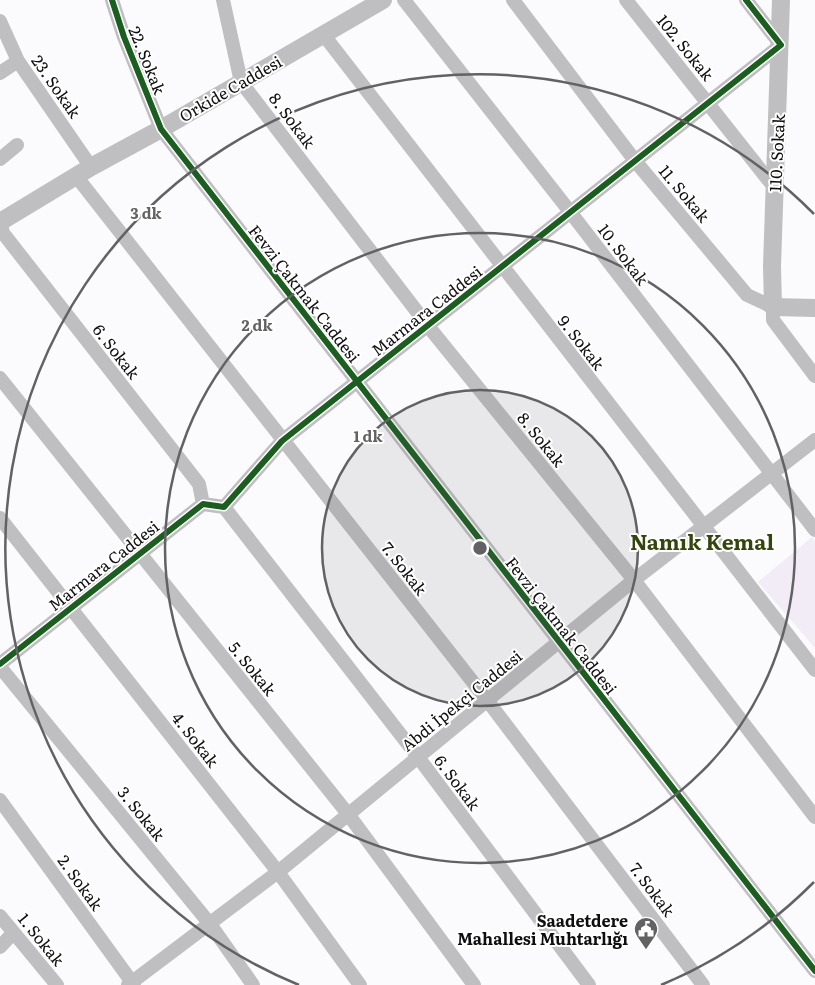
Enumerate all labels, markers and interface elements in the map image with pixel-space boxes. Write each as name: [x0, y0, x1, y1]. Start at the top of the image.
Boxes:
street label: 102. Sokak: [652, 9, 720, 85]
street label: 22. Sokak: [123, 22, 173, 98]
street label: Orkide Caddesi: [174, 49, 286, 127]
street label: 23. Sokak: [26, 50, 88, 123]
street label: 8. Sokak: [264, 87, 322, 153]
street label: 110. Sokak: [762, 113, 790, 192]
street label: 11. Sokak: [654, 159, 716, 227]
text: 3 dk: [130, 201, 163, 224]
street label: 10. Sokak: [593, 218, 655, 290]
street label: Fevzi Çakmak Caddesi: [244, 219, 366, 367]
street label: Marmara Caddesi: [366, 259, 486, 361]
street label: 9. Sokak: [553, 310, 611, 375]
text: 2 dk: [241, 313, 273, 336]
street label: 6. Sokak: [88, 318, 146, 384]
street label: 8. Sokak: [512, 407, 572, 472]
text: 1 dk: [353, 424, 383, 447]
street label: Marmara Caddesi: [43, 514, 163, 616]
district label: Namık Kemal: [630, 525, 774, 556]
street label: 7. Sokak: [377, 536, 434, 600]
centre of rings: [471, 539, 489, 557]
street label: Fevzi Çakmak Caddesi: [501, 551, 623, 699]
street label: 5. Sokak: [224, 636, 282, 700]
street label: Abdi İpekçi Caddesi: [395, 644, 527, 756]
street label: 4. Sokak: [167, 706, 225, 772]
street label: 6. Sokak: [429, 749, 487, 815]
street label: 3. Sokak: [113, 781, 172, 846]
street label: 2. Sokak: [53, 849, 110, 915]
street label: 7. Sokak: [625, 857, 681, 921]
street label: 1. Sokak: [13, 907, 71, 971]
place label: Saadetdere Mahallesi Muhtarlığı: [457, 908, 628, 950]
public building icon: Saadetdere Mahallesi Muhtarlığı: [633, 916, 659, 950]

